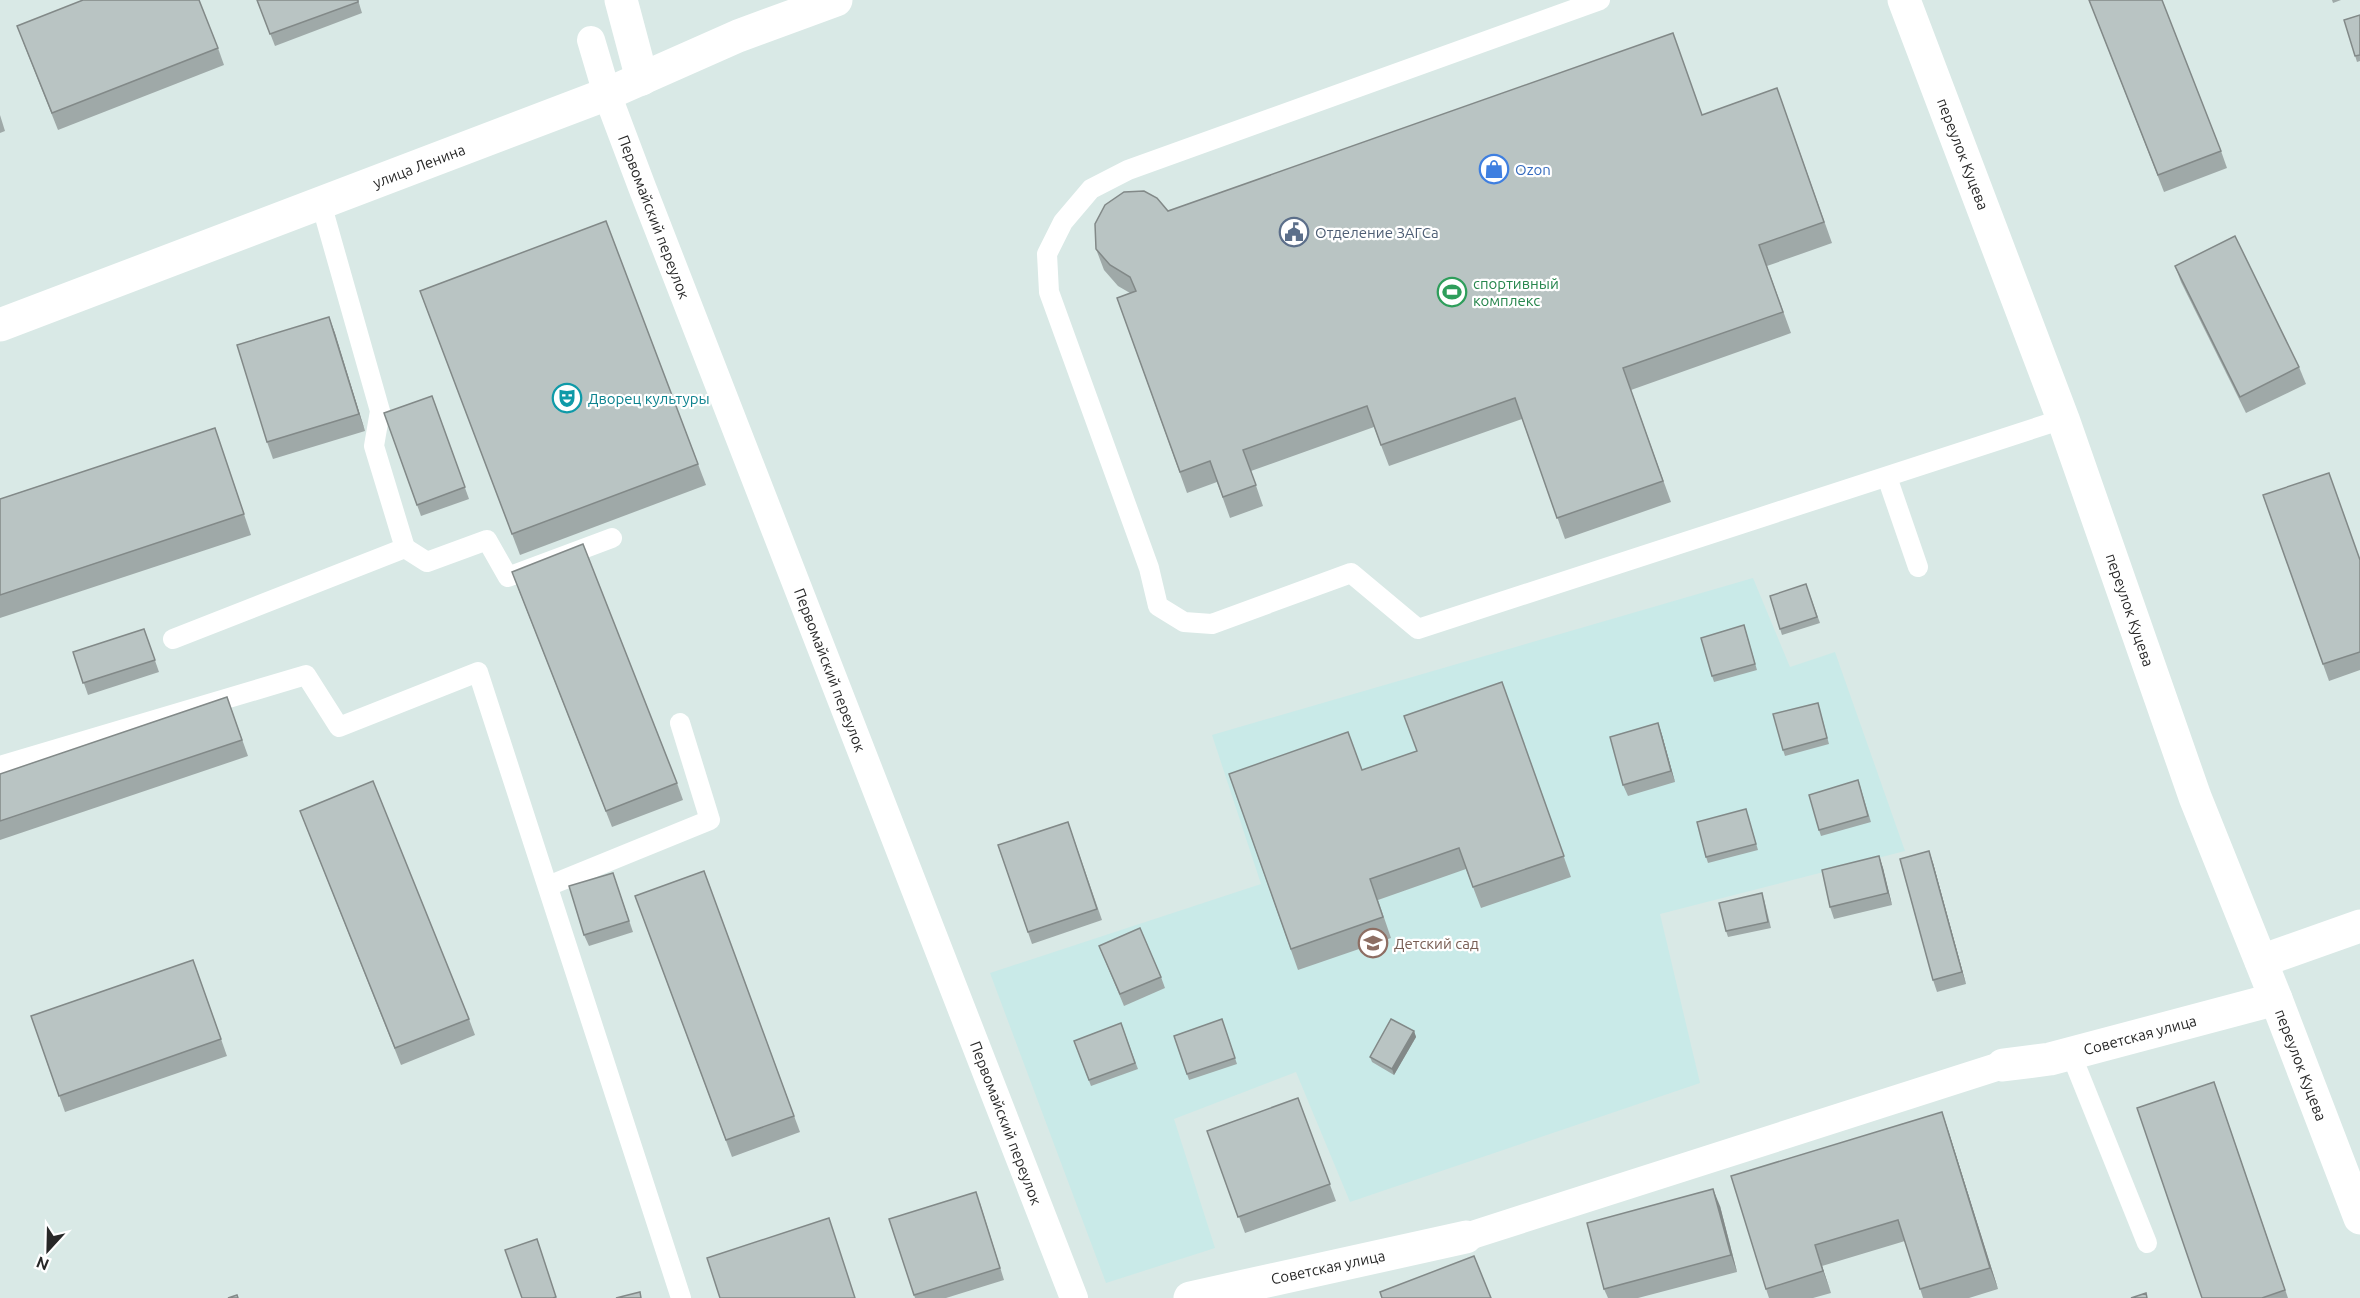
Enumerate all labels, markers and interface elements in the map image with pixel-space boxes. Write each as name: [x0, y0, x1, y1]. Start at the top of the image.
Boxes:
street label: переулок Куцева: [1934, 96, 1992, 212]
street label: Первомайский переулок: [615, 133, 693, 302]
street label: улица Ленина: [371, 141, 467, 191]
shop icon: Ozon: [1478, 153, 1510, 185]
place label: Ozon: [1515, 161, 1551, 178]
public building icon: Отделение ЗАГСа: [1278, 216, 1310, 248]
place label: Отделение ЗАГСа: [1315, 224, 1439, 241]
place label: спортивный комплекс: [1473, 275, 1559, 309]
sports icon: спортивный комплекс: [1436, 276, 1468, 308]
theatre icon: Дворец культуры: [551, 382, 583, 414]
place label: Дворец культуры: [588, 390, 710, 407]
street label: переулок Куцева: [2103, 551, 2157, 669]
street label: Первомайский переулок: [791, 586, 869, 755]
school or university icon: Детский сад: [1357, 927, 1389, 959]
place label: Детский сад: [1394, 935, 1479, 952]
street label: переулок Куцева: [2272, 1007, 2330, 1123]
street label: Советская улица: [2082, 1012, 2198, 1058]
street label: Первомайский переулок: [967, 1039, 1045, 1208]
north arrow: [18, 1220, 78, 1280]
street label: Советская улица: [1269, 1247, 1387, 1287]
text: N: [33, 1253, 51, 1274]

